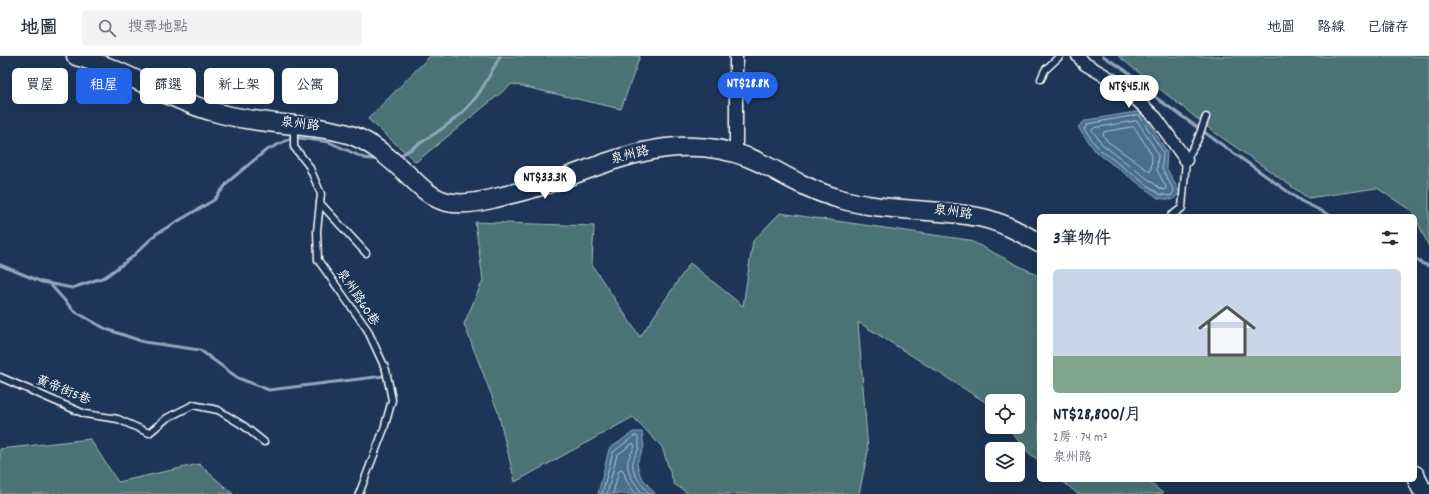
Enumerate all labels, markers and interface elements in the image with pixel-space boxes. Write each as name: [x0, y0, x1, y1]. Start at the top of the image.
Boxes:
search box: [82, 10, 362, 46]
text: 地圖: [20, 16, 58, 43]
icon: search: [96, 17, 118, 39]
text: 搜尋地點: [128, 17, 188, 39]
text: 地圖: [1267, 18, 1295, 38]
text: 路線: [1317, 18, 1345, 38]
text: 已儲存: [1367, 18, 1409, 38]
chip: 買屋: [12, 68, 68, 104]
chip: 租屋: [76, 68, 132, 104]
chip: 篩選: [140, 68, 196, 104]
chip: 新上架: [204, 68, 274, 104]
chip: 公寓: [282, 68, 338, 104]
pin: NT$28.8K: [707, 72, 789, 106]
text: NT$28.8K: [727, 75, 769, 94]
pin: NT$45.1K: [1088, 75, 1170, 109]
text: NT$45.1K: [1109, 78, 1149, 97]
street label: 泉州路: [279, 113, 321, 137]
street label: 泉州路: [609, 142, 651, 170]
pin: NT$33.3K: [504, 166, 586, 200]
text: NT$33.3K: [523, 169, 567, 188]
street label: 泉州路: [932, 201, 974, 225]
icon: filters: [1379, 227, 1401, 249]
text: 3筆物件: [1053, 228, 1112, 252]
street label: 泉州路60巷: [331, 266, 383, 330]
icon: home: [1191, 295, 1263, 367]
street label: 黃帝街5巷: [33, 371, 93, 411]
map controls: [985, 394, 1025, 482]
button: locate: [985, 394, 1025, 434]
text: NT$28,800/月: [1053, 404, 1142, 428]
text: 2房 · 74 m²: [1053, 429, 1108, 448]
button: layers: [985, 442, 1025, 482]
text: 泉州路: [1053, 449, 1092, 468]

